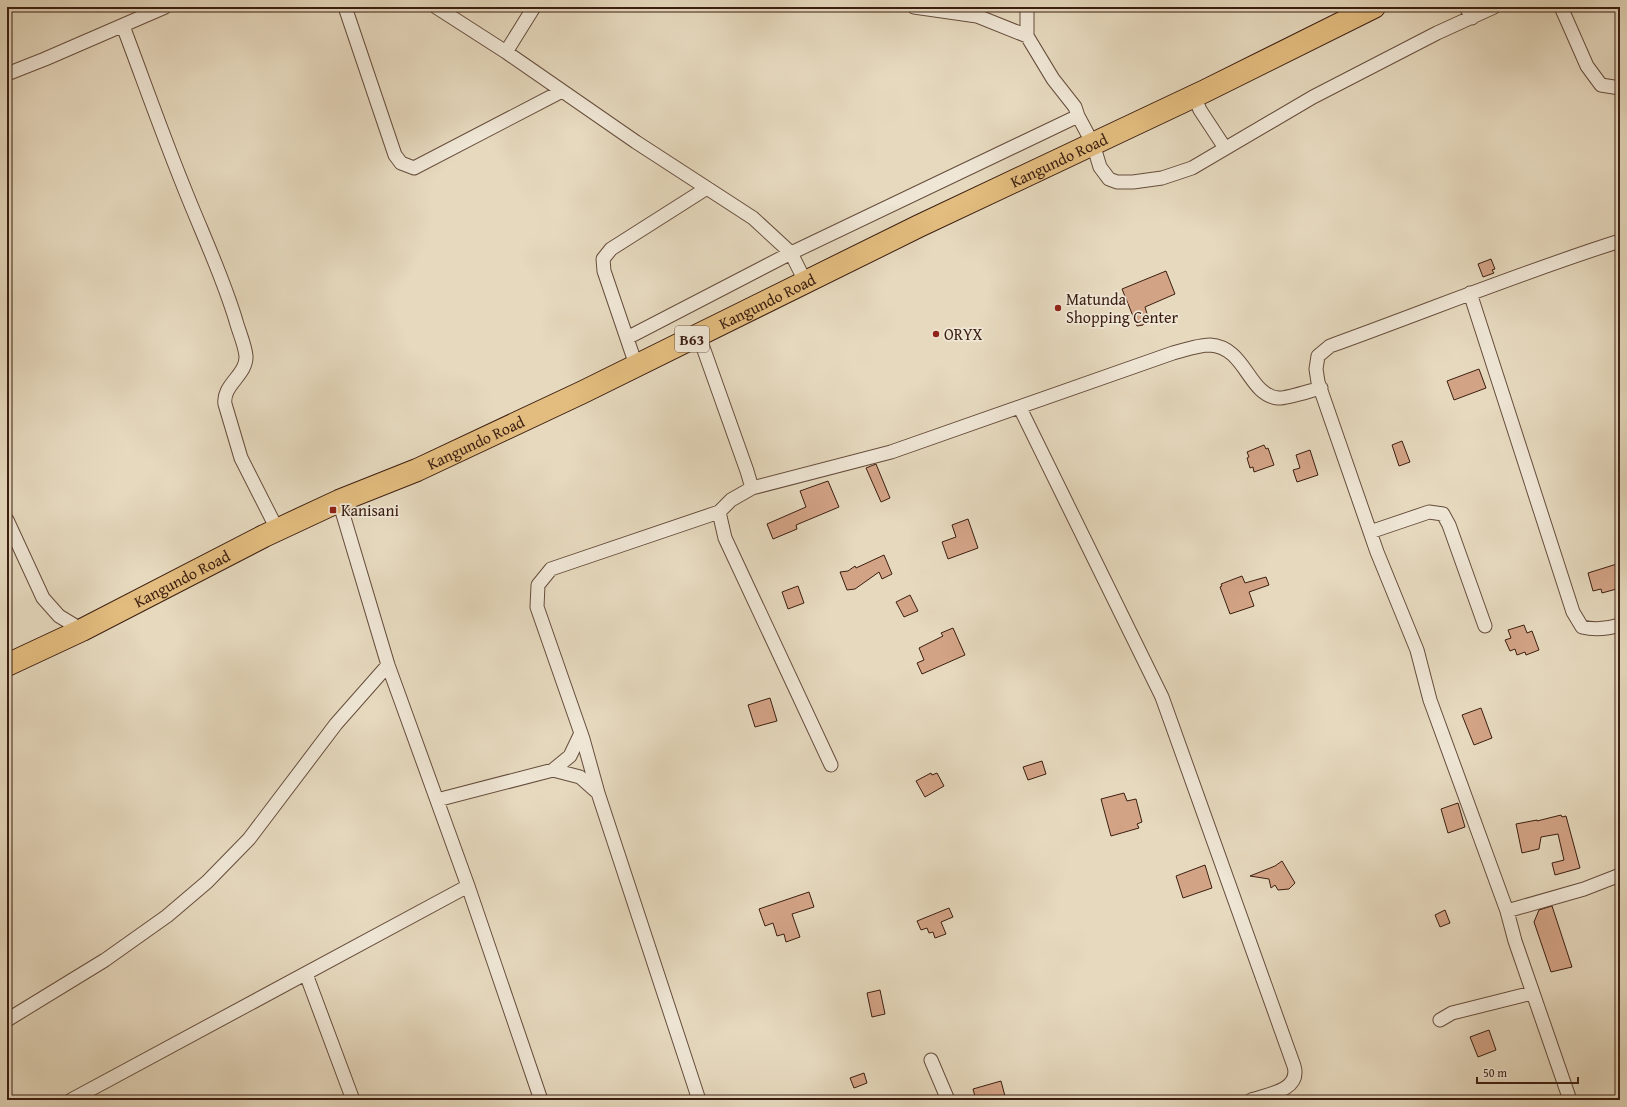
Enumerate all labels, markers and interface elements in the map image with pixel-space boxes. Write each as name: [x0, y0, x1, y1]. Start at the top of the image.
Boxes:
street label: Kangundo Road: [1006, 127, 1112, 193]
street label: Kangundo Road: [714, 267, 820, 335]
place label: Matunda Shopping Center: [1066, 287, 1179, 329]
marker: Matunda Shopping Center: [1053, 303, 1063, 313]
place label: ORYX: [944, 322, 983, 346]
road number: B63: [675, 326, 709, 352]
marker: ORYX: [931, 329, 941, 339]
street label: Kangundo Road: [423, 409, 529, 476]
place label: Kanisani: [341, 498, 399, 522]
marker: Kanisani: [328, 505, 338, 515]
street label: Kangundo Road: [129, 543, 234, 613]
scale bar: [1477, 1059, 1578, 1085]
text: 50 m: [1483, 1064, 1507, 1081]

